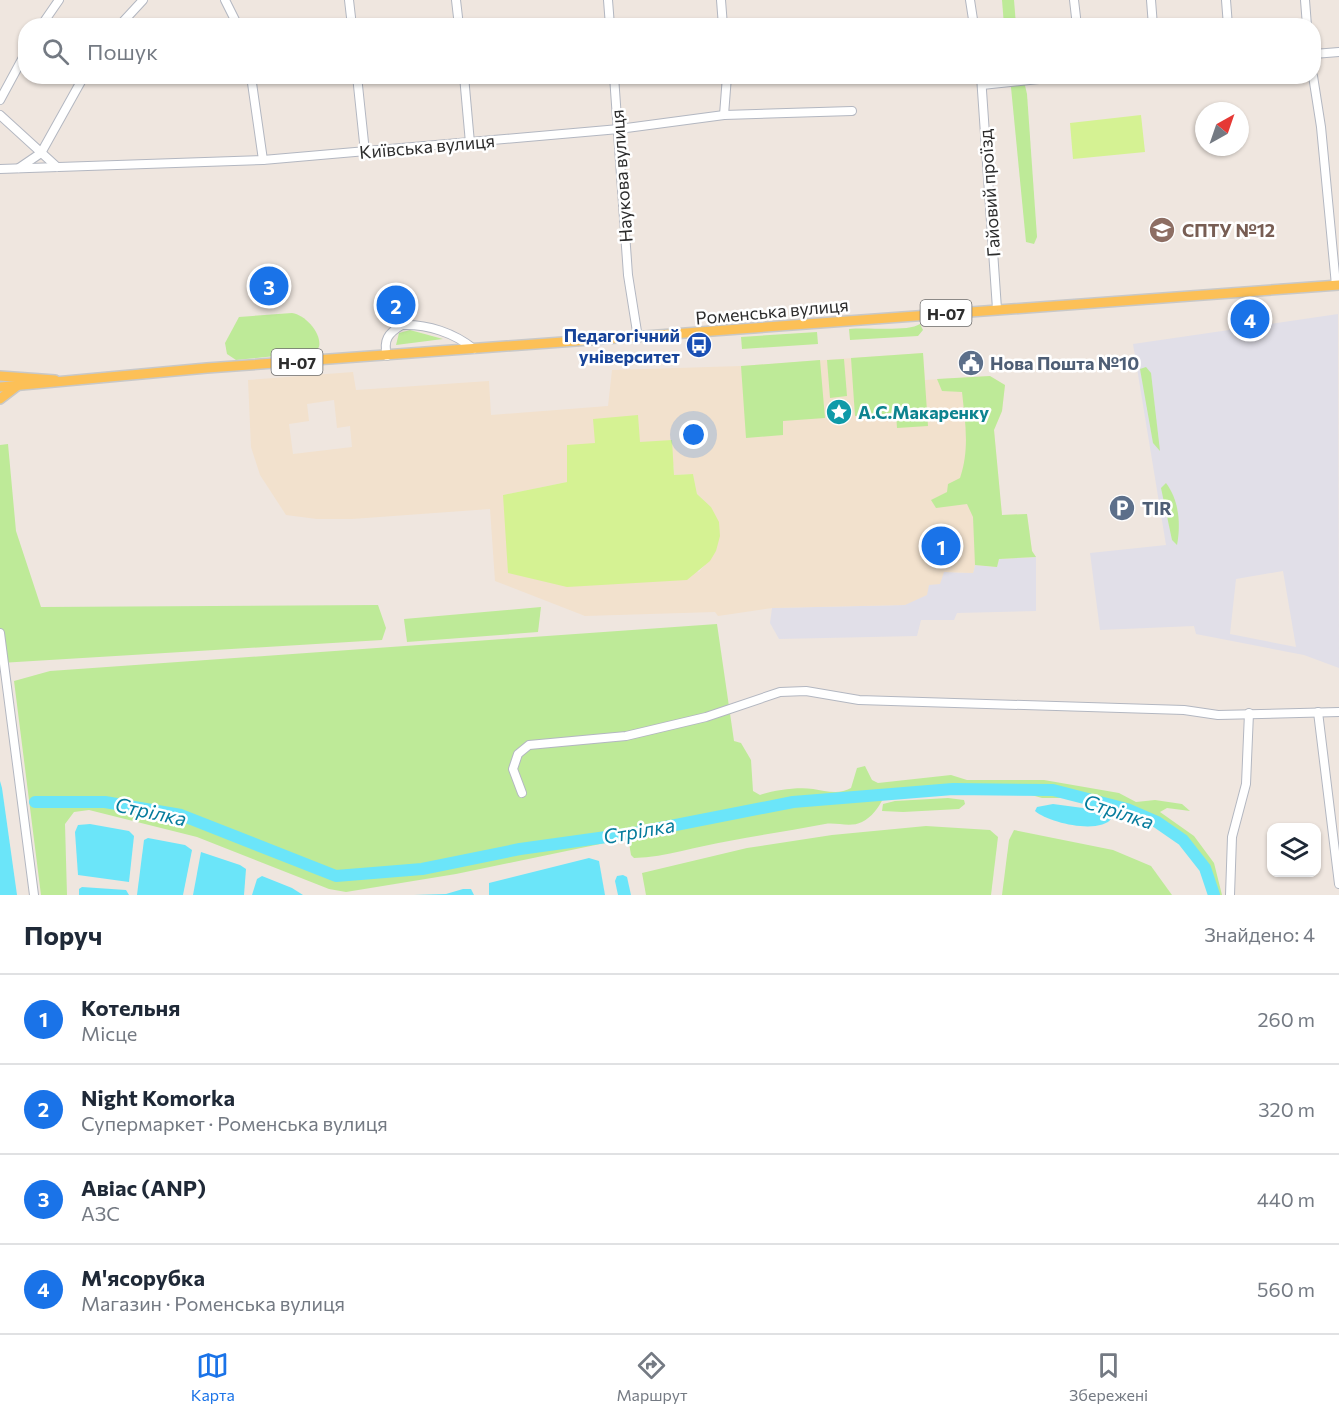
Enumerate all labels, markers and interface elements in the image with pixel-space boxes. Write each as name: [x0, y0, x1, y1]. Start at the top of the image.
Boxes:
search box: [18, 18, 1321, 84]
icon: search: [39, 35, 72, 68]
text: Пошук: [87, 38, 158, 65]
north arrow: [1195, 102, 1249, 156]
street label: Наукова вулиця: [605, 109, 637, 243]
street label: Гайовий проїзд: [974, 128, 1004, 258]
street label: Київська вулиця: [358, 129, 496, 163]
school or university icon: СПТУ №12: [1147, 215, 1177, 245]
place label: СПТУ №12: [1182, 219, 1275, 241]
pin: 3: [250, 264, 288, 308]
pin: 2: [376, 282, 416, 328]
street label: Роменська вулиця: [695, 293, 849, 329]
pin: 4: [1230, 296, 1270, 342]
road number: Н-07: [920, 300, 972, 326]
place label: Педагогічний університет: [564, 324, 680, 367]
bus stop icon: Педагогічний університет: [684, 330, 714, 360]
public building icon: Нова Пошта №10: [956, 348, 986, 378]
road number: Н-07: [272, 349, 322, 375]
place label: Нова Пошта №10: [990, 352, 1139, 374]
place icon: А.С.Макаренку: [824, 397, 854, 427]
place label: А.С.Макаренку: [858, 401, 989, 423]
your location: [679, 420, 708, 449]
parking icon: TIR: [1107, 493, 1137, 523]
place label: TIR: [1142, 497, 1172, 519]
pin: 1: [922, 524, 960, 568]
water label: Стрілка: [1081, 788, 1157, 834]
water label: Стрілка: [113, 792, 189, 830]
water label: Стрілка: [601, 812, 677, 848]
map controls: [1267, 823, 1321, 877]
button: layers: [1267, 823, 1321, 877]
text: Поруч: [24, 919, 102, 950]
text: Знайдено: 4: [1204, 922, 1315, 946]
text: Котельня: [81, 994, 180, 1021]
text: 1: [39, 1007, 48, 1031]
text: 260 m: [1257, 1007, 1315, 1031]
text: Місце: [81, 1021, 137, 1045]
text: Night Komorka: [81, 1084, 235, 1111]
text: 2: [38, 1097, 49, 1121]
text: 320 m: [1258, 1097, 1315, 1121]
text: Супермаркет · Роменська вулиця: [81, 1111, 388, 1135]
text: Авіас (ANP): [81, 1174, 206, 1201]
text: 3: [38, 1187, 49, 1211]
text: 440 m: [1257, 1187, 1315, 1211]
text: АЗС: [81, 1201, 120, 1225]
text: М'ясорубка: [81, 1264, 205, 1291]
text: 4: [37, 1277, 50, 1301]
text: 560 m: [1257, 1277, 1315, 1301]
text: Магазин · Роменська вулиця: [81, 1291, 345, 1315]
tab: Карта: [191, 1349, 235, 1404]
tab: Маршрут: [616, 1349, 688, 1404]
tab: Збережені: [1069, 1349, 1148, 1404]

